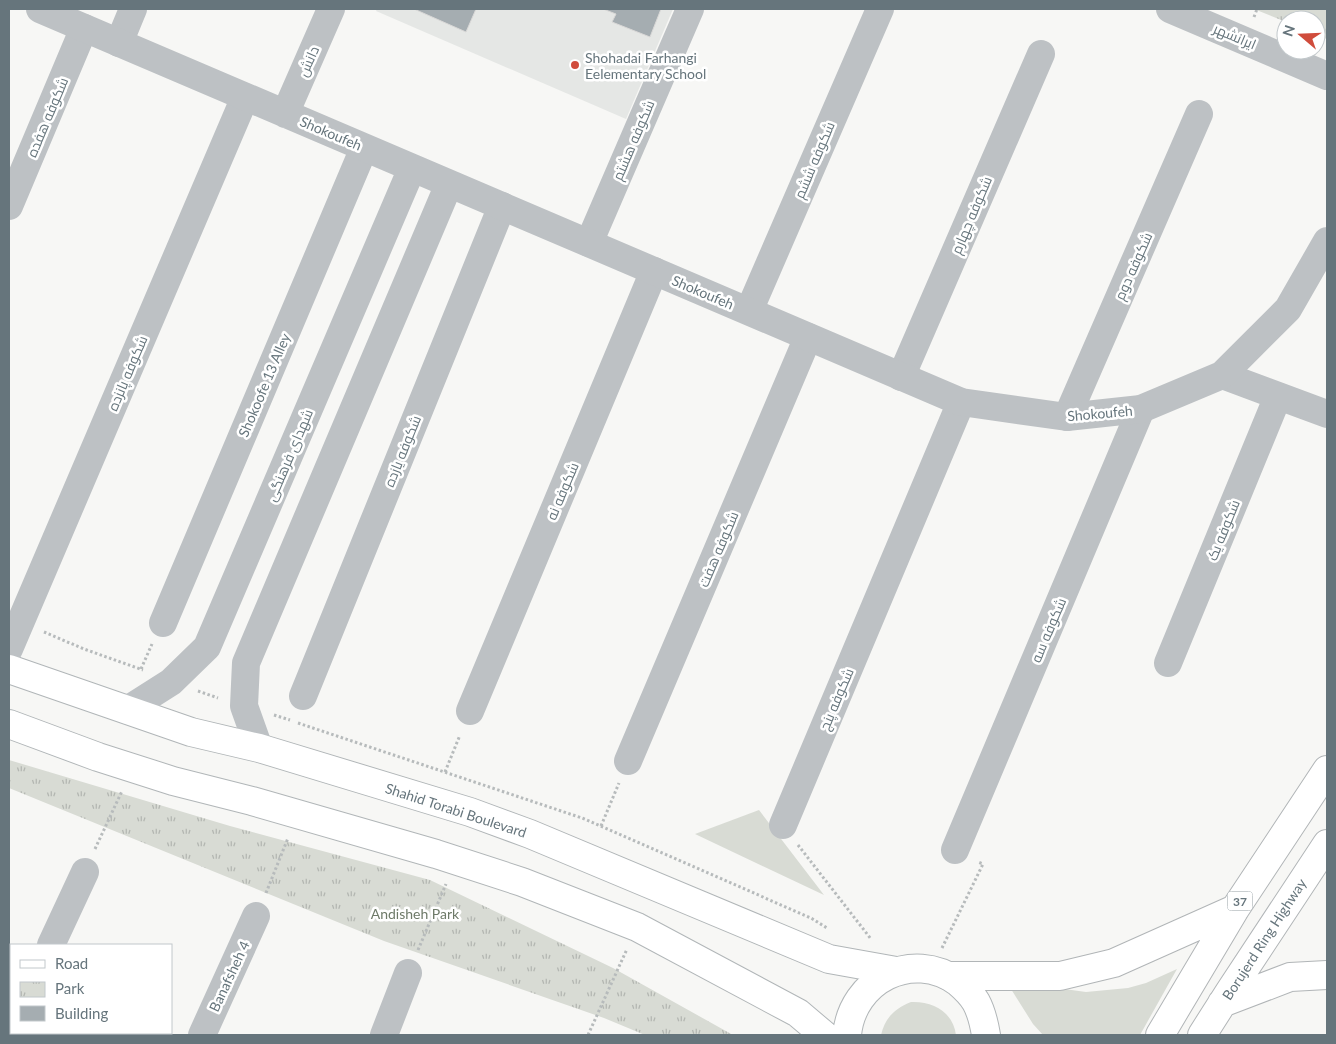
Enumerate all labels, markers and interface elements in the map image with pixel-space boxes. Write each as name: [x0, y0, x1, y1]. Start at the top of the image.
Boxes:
north arrow: [1276, 10, 1326, 60]
street label: ایرانشهر: [1210, 19, 1259, 53]
text: N: [1278, 23, 1298, 38]
street label: دانش: [294, 43, 322, 79]
place label: Shohadai Farhangi Eelementary School: [585, 49, 706, 82]
marker: Shohadai Farhangi Eelementary School: [569, 59, 581, 71]
street label: شکوفه هفده: [23, 75, 71, 159]
street label: شکوفه هشتم: [608, 97, 659, 183]
street label: Shokoufeh: [298, 112, 364, 154]
street label: شکوفه ششم: [790, 119, 840, 202]
street label: شکوفه چهارم: [947, 174, 997, 257]
street label: شکوفه دوم: [1111, 230, 1157, 303]
street label: Shokoufeh: [670, 271, 736, 313]
street label: Shokoofe 13 Alley: [234, 330, 294, 439]
street label: شکوفه پانزده: [104, 333, 152, 414]
street label: Shokoufeh: [1067, 402, 1133, 424]
street label: شهدای فرهنگی: [262, 406, 316, 504]
street label: شکوفه یازده: [380, 413, 424, 489]
street label: شکوفه نه: [542, 460, 582, 522]
street label: شکوفه یک: [1203, 497, 1243, 563]
street label: شکوفه هفت: [694, 509, 742, 589]
street label: شکوفه سه: [1027, 595, 1069, 665]
street label: شکوفه پنج: [815, 665, 859, 733]
street label: Shahid Torabi Boulevard: [383, 779, 529, 841]
street label: Borujerd Ring Highway: [1218, 874, 1310, 1003]
road number: 37: [1228, 891, 1252, 910]
park label: Andisheh Park: [371, 905, 460, 922]
street label: Banafsheh 4: [205, 938, 253, 1014]
legend: [10, 944, 172, 1034]
text: Road: [55, 954, 88, 972]
text: Park: [55, 979, 85, 997]
text: Building: [55, 1004, 108, 1022]

